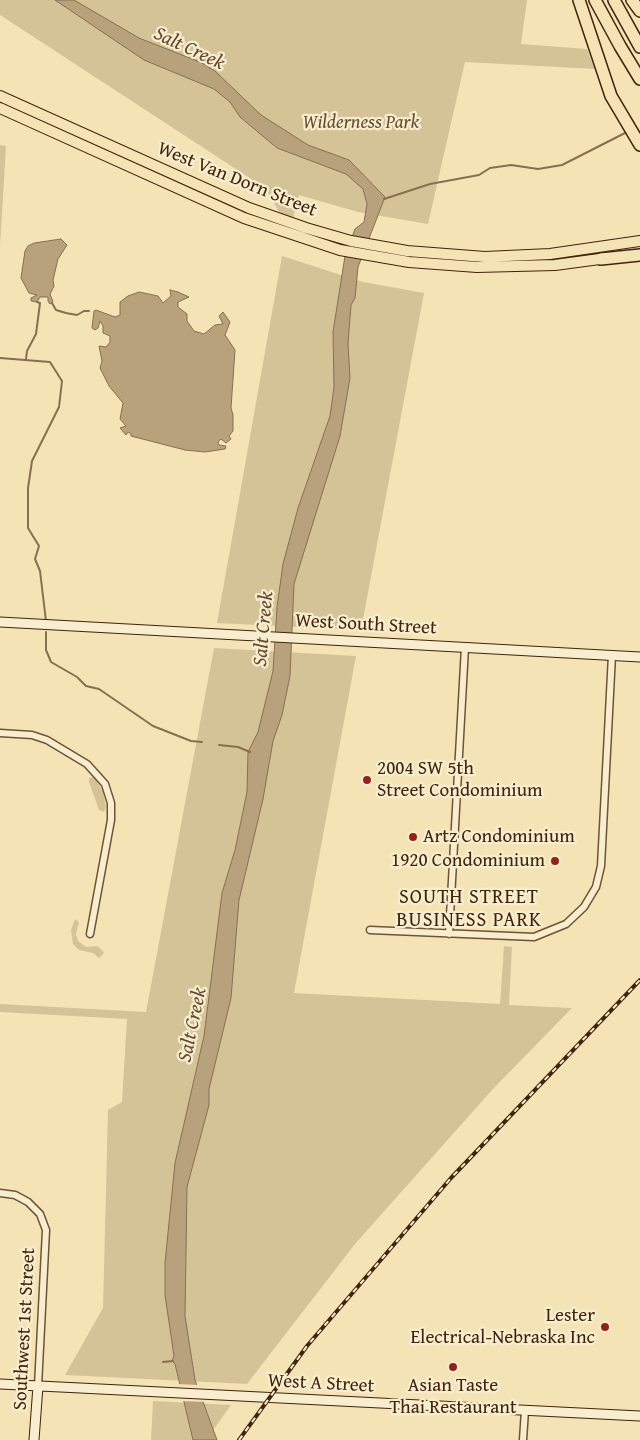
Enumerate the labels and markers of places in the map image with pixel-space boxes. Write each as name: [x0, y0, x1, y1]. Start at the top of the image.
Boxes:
place label: 2004 SW 5th Street Condominium: [377, 758, 542, 802]
marker: 2004 SW 5th Street Condominium: [361, 774, 373, 786]
place label: Artz Condominium: [423, 826, 575, 848]
marker: Artz Condominium: [407, 831, 419, 843]
place label: 1920 Condominium: [391, 850, 545, 872]
marker: 1920 Condominium: [549, 855, 561, 867]
place label: Lester Electrical-Nebraska Inc: [410, 1305, 595, 1349]
marker: Lester Electrical-Nebraska Inc: [599, 1321, 611, 1333]
marker: Asian Taste Thai Restaurant: [447, 1361, 459, 1373]
place label: Asian Taste Thai Restaurant: [389, 1375, 517, 1419]

